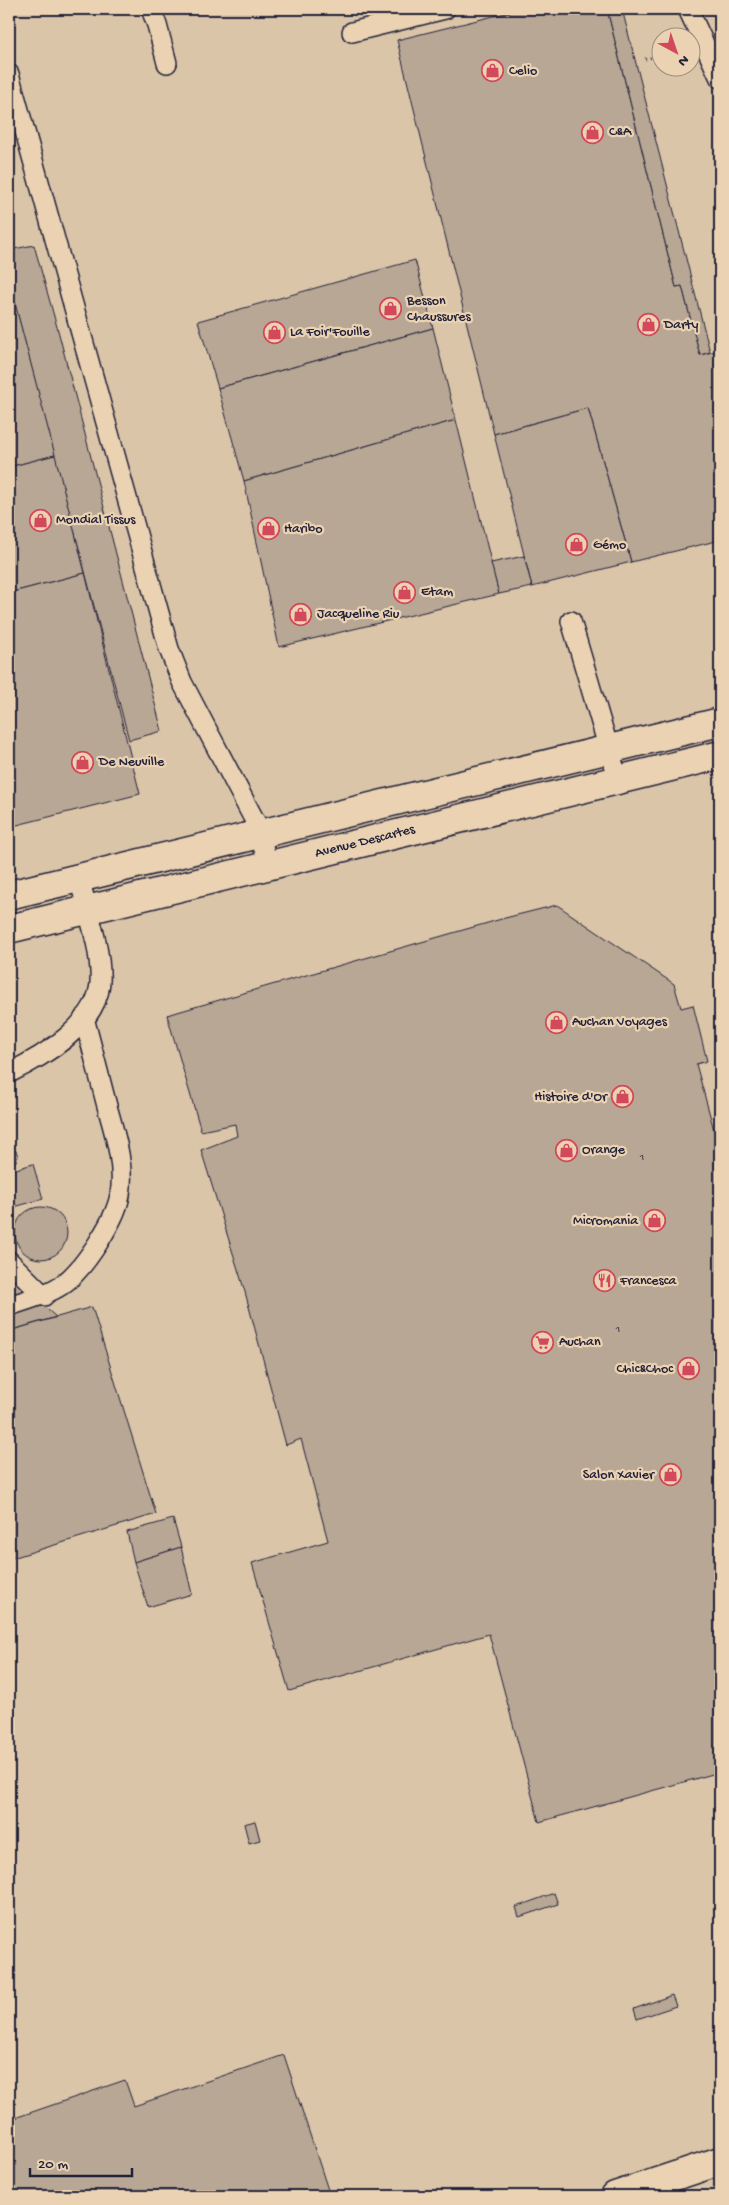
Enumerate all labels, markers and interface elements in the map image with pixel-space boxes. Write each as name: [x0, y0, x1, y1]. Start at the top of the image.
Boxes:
north arrow: [652, 28, 702, 78]
text: N: [674, 51, 692, 69]
shop icon: Celio: [481, 59, 505, 83]
place label: Celio: [509, 63, 537, 80]
shop icon: C&A: [581, 120, 605, 144]
place label: C&A: [609, 124, 632, 141]
place label: Besson Chaussures: [406, 293, 472, 326]
shop icon: Besson Chaussures: [379, 297, 403, 321]
shop icon: Darty: [636, 313, 660, 337]
place label: Darty: [663, 317, 699, 334]
shop icon: La Foir'Fouille: [262, 320, 286, 344]
place label: La Foir'Fouille: [290, 324, 370, 341]
shop icon: Mondial Tissus: [28, 508, 52, 532]
place label: Mondial Tissus: [56, 512, 136, 529]
shop icon: Haribo: [256, 517, 280, 541]
place label: Haribo: [284, 521, 322, 538]
shop icon: Gémo: [565, 533, 589, 557]
place label: Gémo: [593, 537, 626, 554]
shop icon: Etam: [393, 580, 417, 604]
place label: Etam: [421, 584, 453, 601]
shop icon: Jacqueline Riu: [289, 602, 313, 626]
place label: Jacqueline Riu: [317, 606, 400, 623]
shop icon: De Neuville: [71, 750, 95, 774]
place label: De Neuville: [98, 754, 165, 771]
street label: Avenue Descartes: [313, 821, 418, 863]
shop icon: Auchan Voyages: [544, 1010, 568, 1034]
place label: Auchan Voyages: [572, 1014, 668, 1031]
shop icon: Histoire d'Or: [611, 1085, 635, 1109]
place label: Histoire d'Or: [534, 1089, 608, 1106]
shop icon: Orange: [554, 1138, 578, 1162]
place label: Orange: [582, 1142, 626, 1159]
house number: 1: [639, 1152, 644, 1164]
shop icon: Micromania: [642, 1209, 666, 1233]
place label: Micromania: [573, 1213, 639, 1230]
restaurant icon: Francesca: [592, 1269, 616, 1293]
place label: Francesca: [619, 1273, 677, 1290]
house number: 1: [615, 1324, 620, 1336]
supermarket icon: Auchan: [531, 1330, 555, 1354]
place label: Auchan: [559, 1334, 601, 1351]
shop icon: Chic&Choc: [677, 1357, 701, 1381]
place label: Chic&Choc: [617, 1361, 674, 1378]
shop icon: Salon Xavier: [658, 1463, 682, 1487]
place label: Salon Xavier: [583, 1467, 655, 1484]
scale bar: [30, 2145, 132, 2177]
text: 20 m: [38, 2156, 68, 2174]

